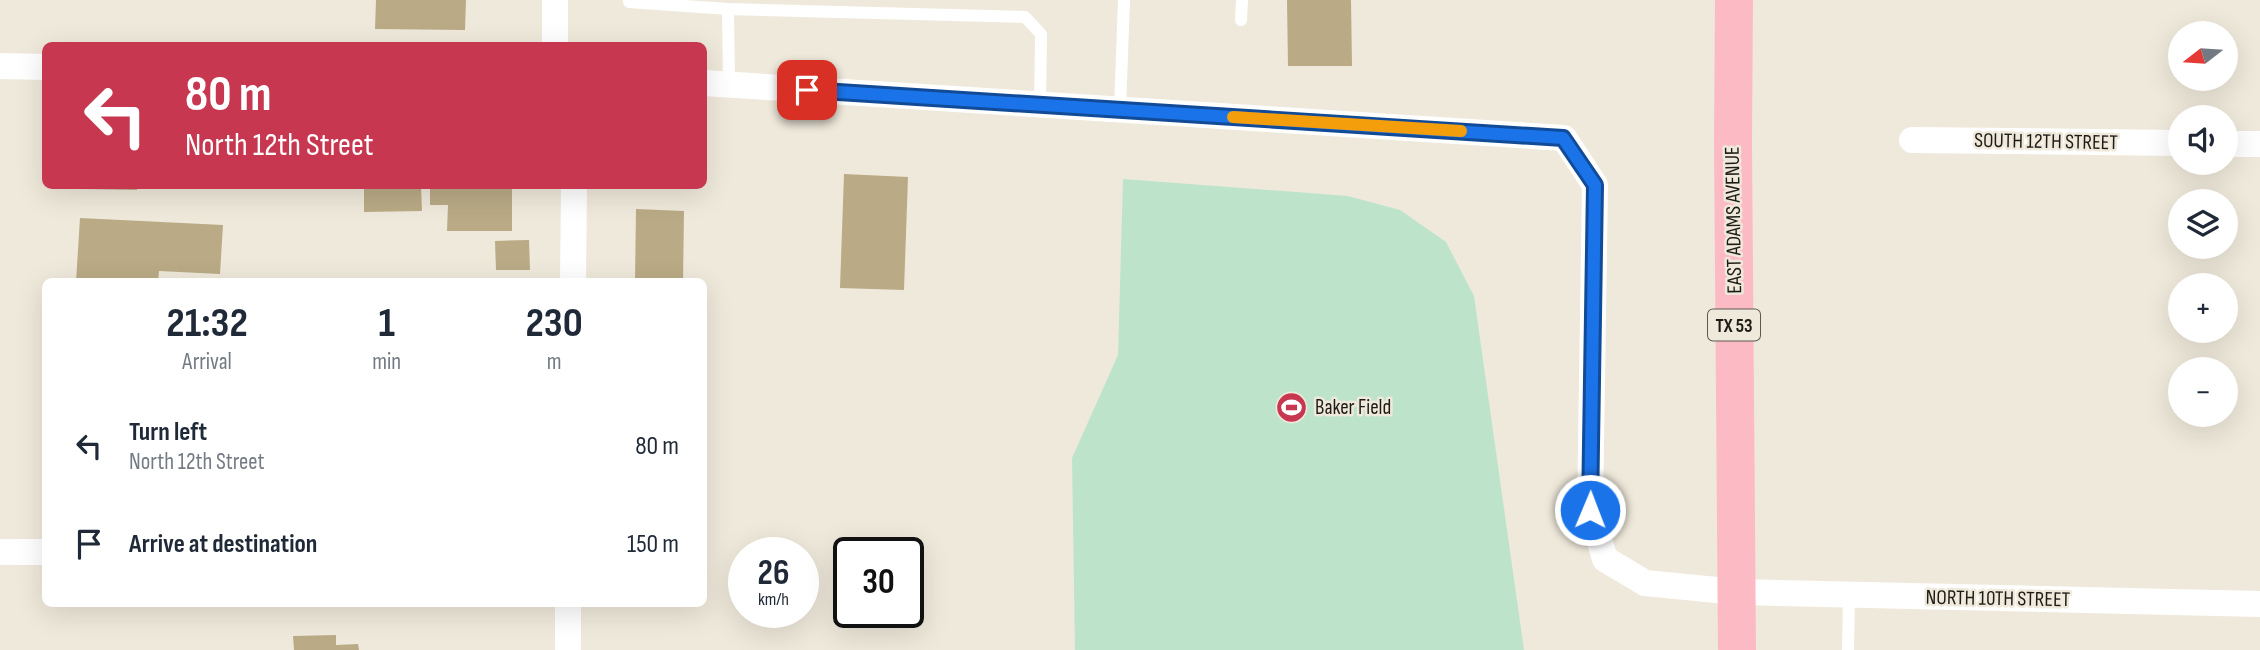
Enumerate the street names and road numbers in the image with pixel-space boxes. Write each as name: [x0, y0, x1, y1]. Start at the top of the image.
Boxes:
street label: SOUTH 12TH STREET: [1974, 128, 2119, 155]
street label: EAST ADAMS AVENUE: [1720, 146, 1747, 294]
road number: TX 53: [1708, 310, 1760, 340]
street label: NORTH 10TH STREET: [1925, 585, 2071, 612]

